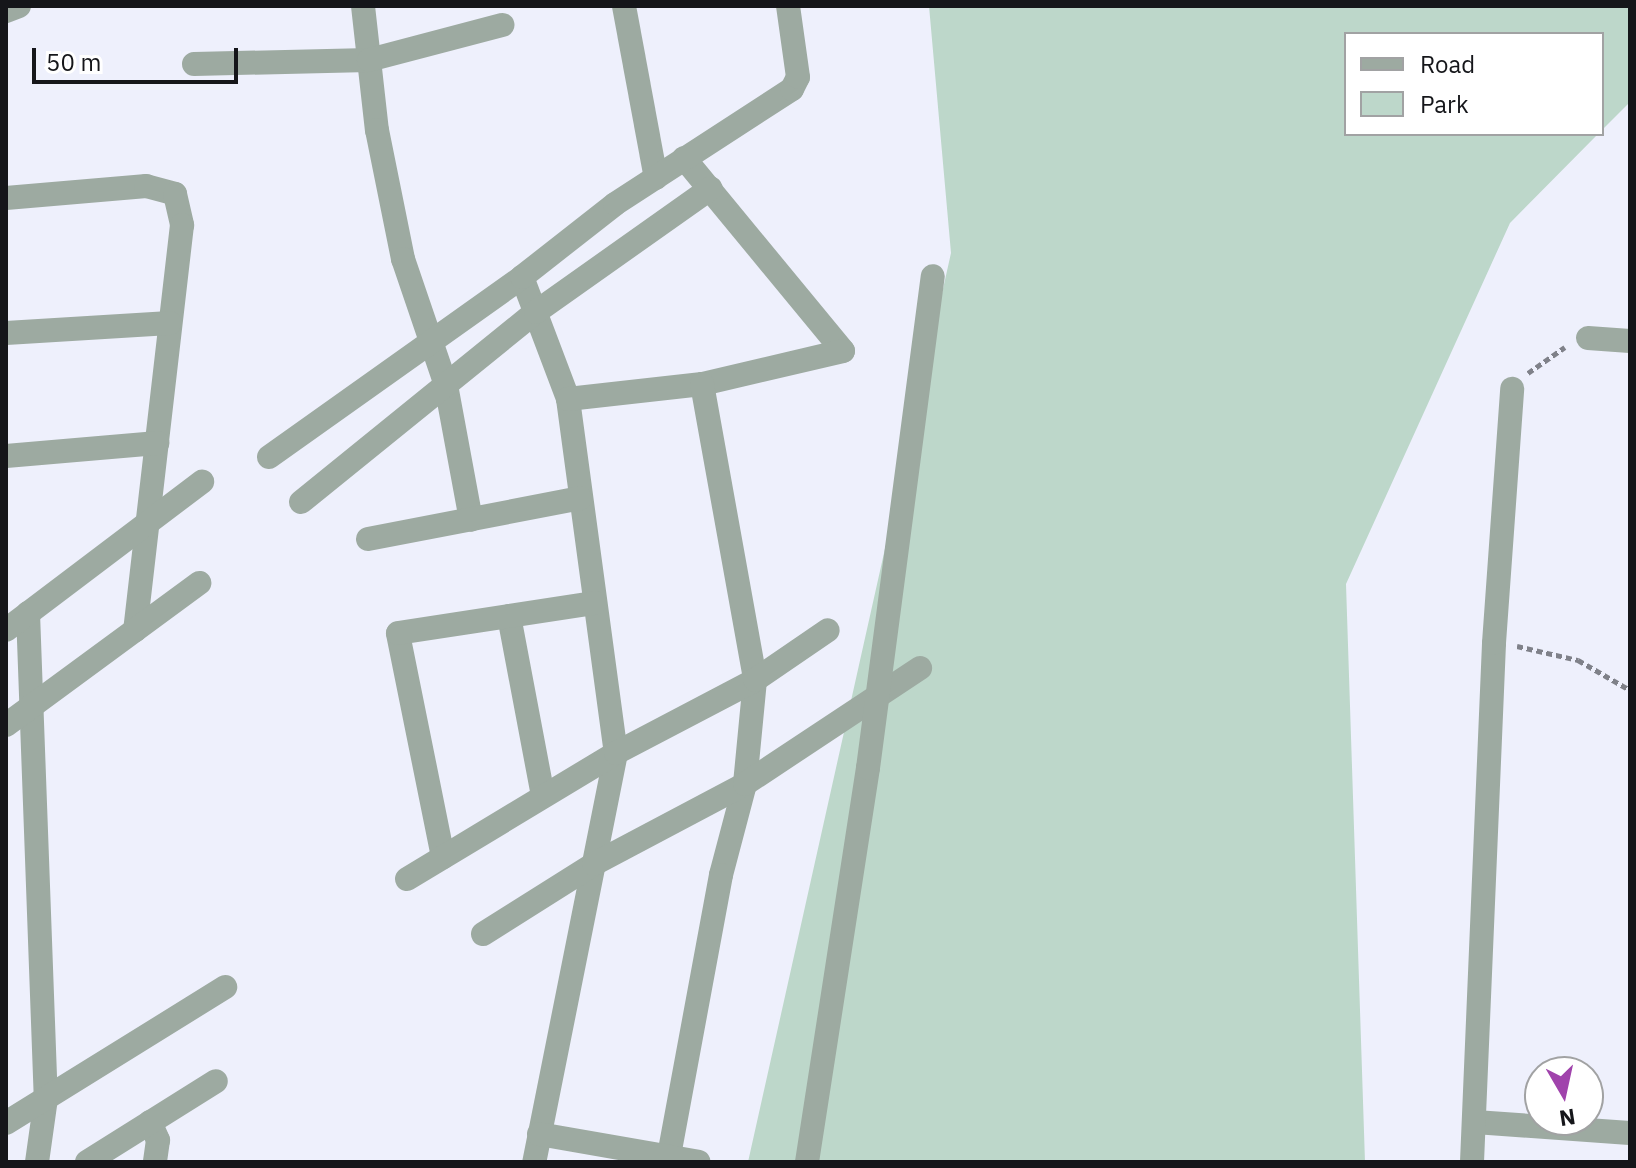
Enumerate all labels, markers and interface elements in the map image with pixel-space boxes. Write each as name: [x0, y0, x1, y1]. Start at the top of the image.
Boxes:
scale bar: [36, 32, 242, 82]
legend: [1344, 32, 1604, 136]
text: 50 m: [46, 46, 101, 78]
text: Road: [1420, 48, 1475, 80]
text: Park: [1420, 88, 1469, 120]
north arrow: [1524, 1056, 1604, 1136]
text: N: [1557, 1103, 1578, 1134]

